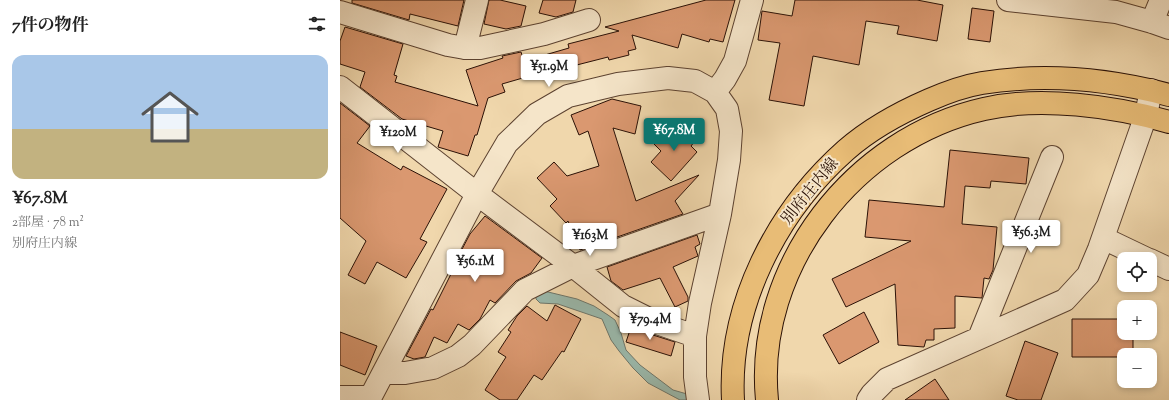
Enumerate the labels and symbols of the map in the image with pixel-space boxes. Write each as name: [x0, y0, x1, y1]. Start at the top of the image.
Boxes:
pin: ¥51.9M: [516, 54, 582, 88]
pin: ¥67.8M: [641, 118, 707, 152]
pin: ¥120M: [370, 120, 426, 154]
street label: 別府庄内線: [777, 154, 845, 230]
pin: ¥56.3M: [998, 220, 1064, 254]
pin: ¥163M: [562, 223, 618, 257]
pin: ¥56.1M: [442, 249, 508, 283]
pin: ¥79.4M: [617, 307, 683, 341]

